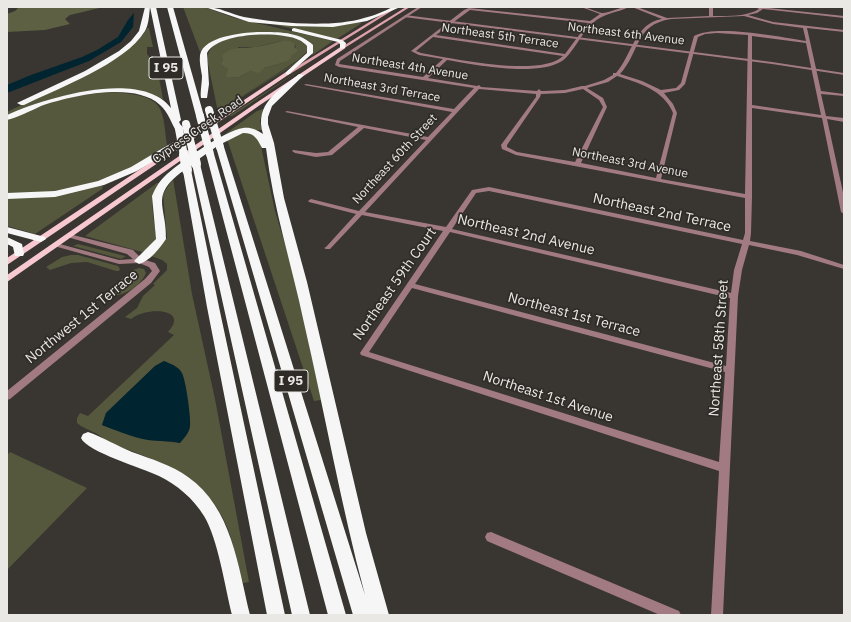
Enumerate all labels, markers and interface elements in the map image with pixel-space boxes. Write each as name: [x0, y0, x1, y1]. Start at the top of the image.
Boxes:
street label: Northeast 6th Avenue: [567, 20, 685, 48]
street label: Northeast 5th Terrace: [441, 21, 559, 51]
street label: Northeast 4th Avenue: [351, 51, 469, 83]
road number: I 95: [149, 57, 183, 79]
street label: Northeast 3rd Terrace: [323, 71, 441, 105]
street label: Cypress Creek Road: [150, 93, 246, 167]
street label: Northeast 60th Street: [350, 111, 440, 207]
street label: Northeast 3rd Avenue: [571, 145, 689, 181]
street label: Northeast 2nd Terrace: [591, 190, 733, 236]
street label: Northeast 2nd Avenue: [456, 211, 596, 259]
street label: Northeast 59th Court: [350, 225, 440, 343]
street label: Northwest 1st Terrace: [23, 267, 141, 367]
street label: Northeast 58th Street: [706, 279, 732, 417]
street label: Northeast 1st Terrace: [506, 289, 642, 341]
street label: Northeast 1st Avenue: [481, 368, 615, 426]
road number: I 95: [274, 370, 308, 392]

